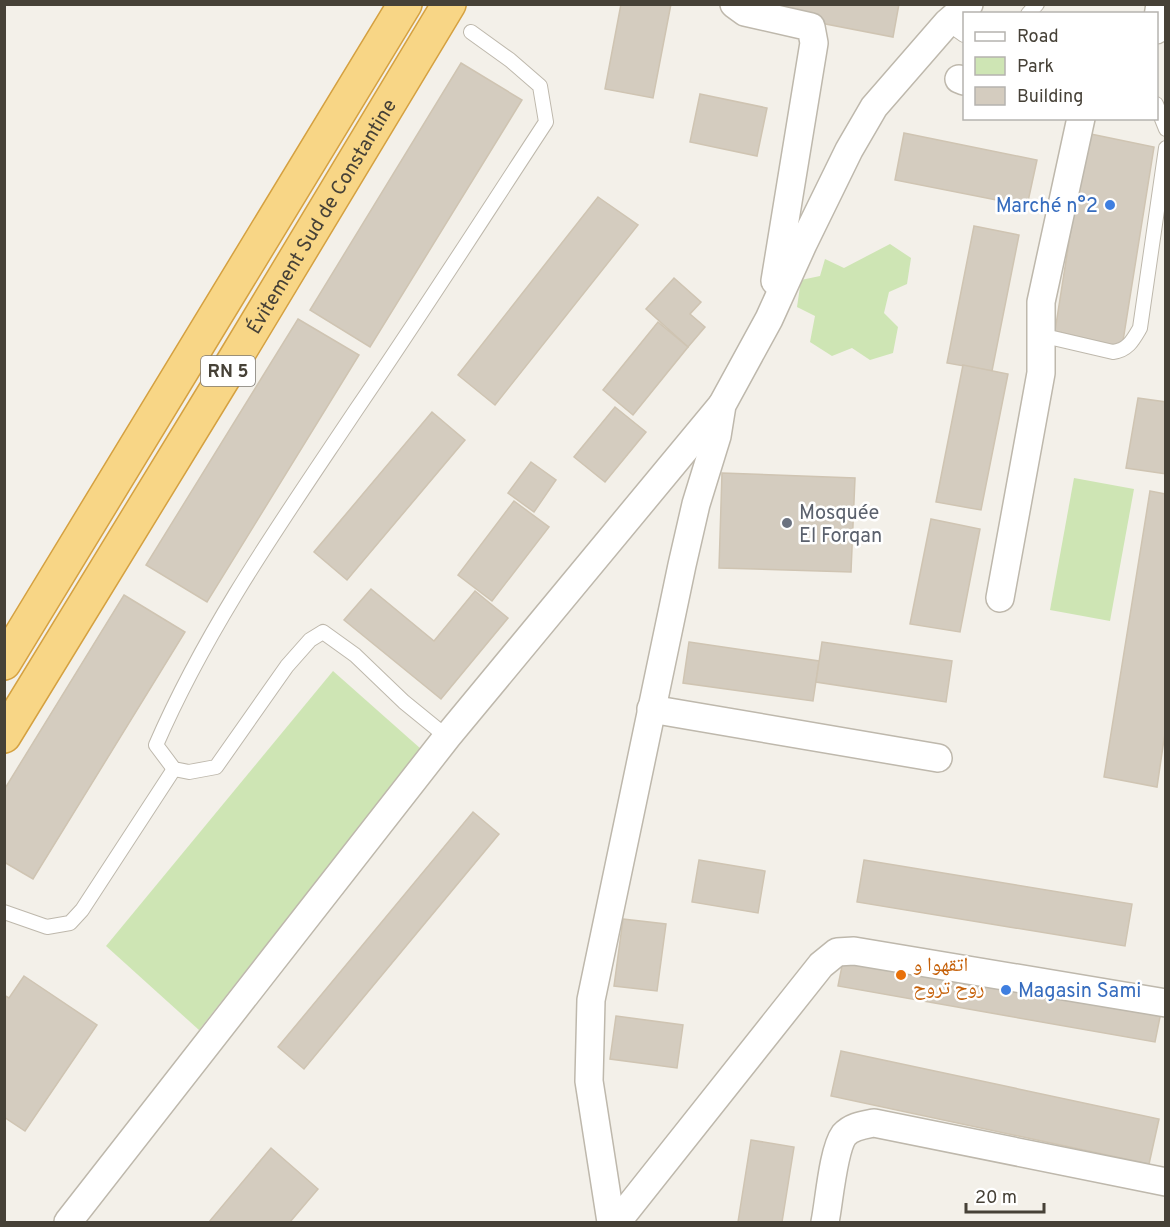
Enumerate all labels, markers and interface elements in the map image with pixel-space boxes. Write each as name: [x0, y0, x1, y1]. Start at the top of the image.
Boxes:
legend: [963, 12, 1158, 120]
text: Road: [1017, 26, 1059, 49]
text: Park: [1017, 56, 1054, 79]
text: Building: [1017, 86, 1083, 109]
street label: Évitement Sud de Constantine: [240, 95, 404, 340]
place label: Marché n°2: [996, 194, 1098, 220]
marker: Marché n°2: [1103, 198, 1117, 212]
road number: RN 5: [201, 356, 255, 386]
place label: Mosquée El Forqan: [799, 501, 882, 550]
marker: Mosquée El Forqan: [780, 516, 794, 530]
place label: اتقهوا و روح تروح: [913, 953, 985, 1002]
marker: اتقهوا و روح تروح: [894, 968, 908, 982]
place label: Magasin Sami: [1018, 979, 1141, 1005]
marker: Magasin Sami: [999, 983, 1013, 997]
scale bar: [966, 1176, 1044, 1214]
text: 20 m: [975, 1187, 1017, 1210]

